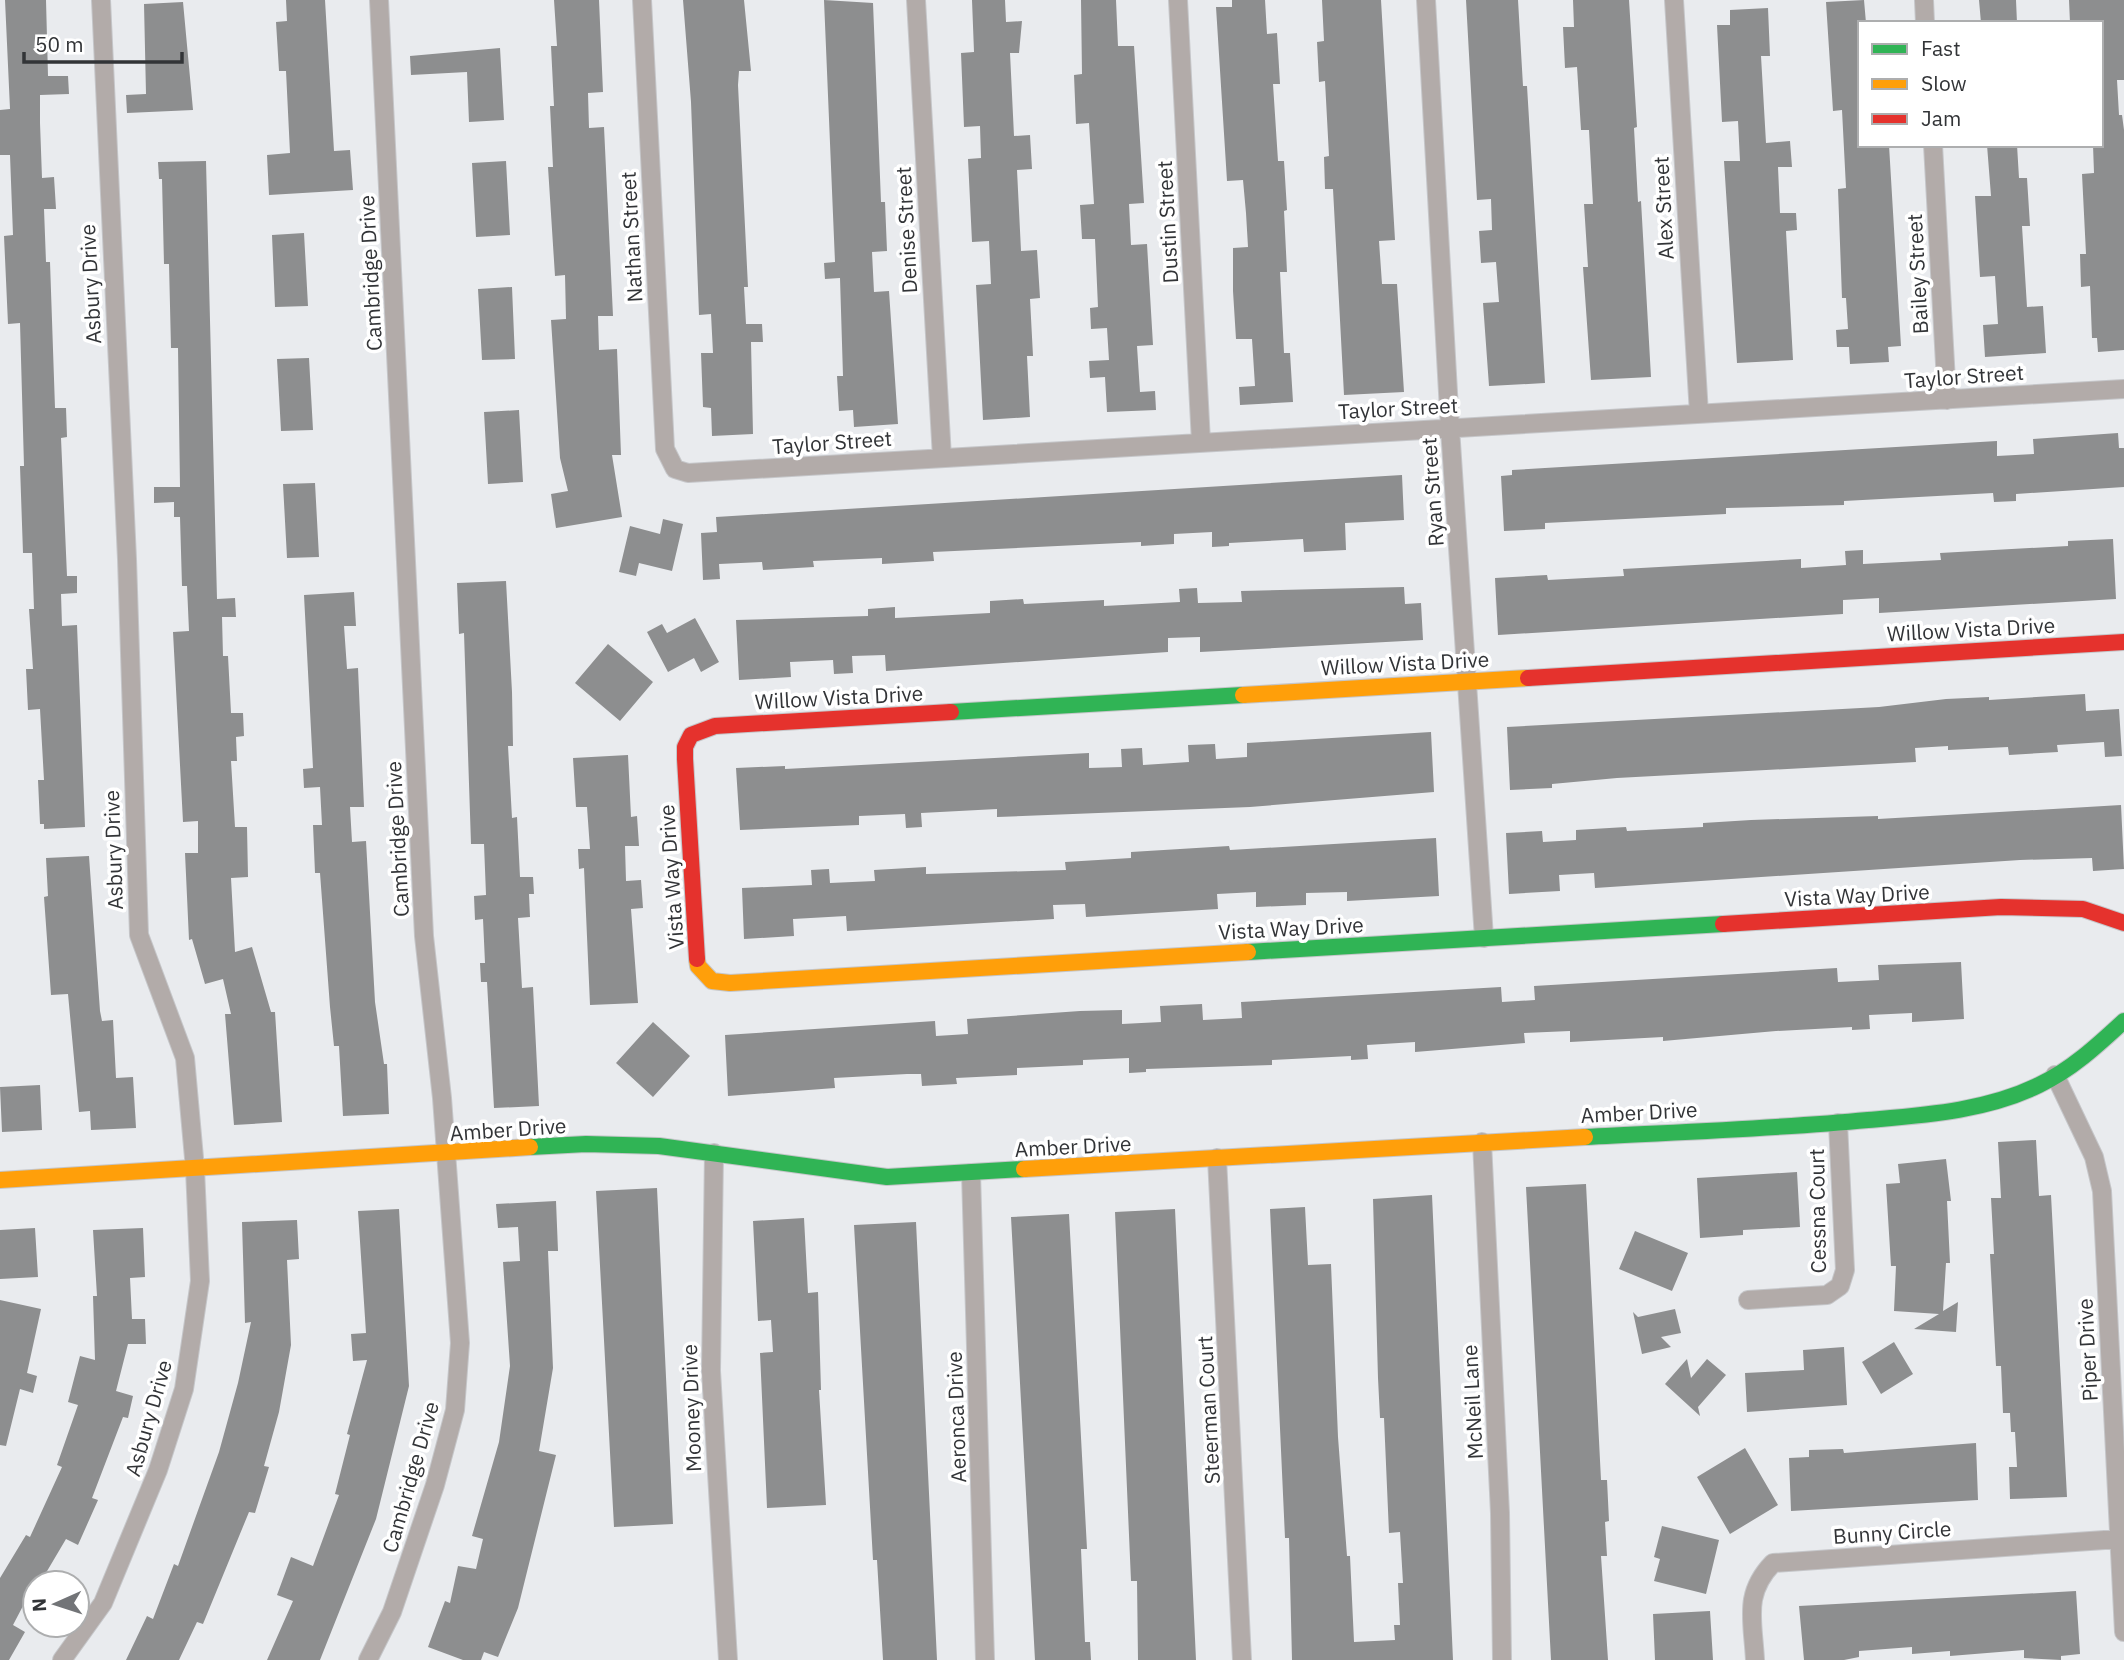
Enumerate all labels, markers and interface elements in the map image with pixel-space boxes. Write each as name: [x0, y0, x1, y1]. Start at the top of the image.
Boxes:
scale bar: [24, 21, 182, 65]
legend: [1858, 21, 2103, 147]
text: 50 m: [35, 30, 84, 58]
text: Fast: [1921, 34, 1961, 62]
text: Slow: [1921, 69, 1967, 97]
text: Jam: [1921, 104, 1961, 132]
street label: Alex Street: [1646, 156, 1680, 260]
street label: Dustin Street: [1150, 160, 1184, 284]
street label: Denise Street: [889, 166, 923, 294]
street label: Nathan Street: [614, 171, 648, 303]
street label: Cambridge Drive: [352, 194, 388, 352]
street label: Bailey Street: [1900, 213, 1934, 335]
street label: Asbury Drive: [73, 223, 107, 345]
street label: Taylor Street: [1903, 358, 2025, 394]
street label: Taylor Street: [1337, 391, 1459, 425]
street label: Taylor Street: [771, 424, 893, 460]
street label: Ryan Street: [1414, 437, 1450, 547]
street label: Willow Vista Drive: [1886, 611, 2056, 647]
street label: Willow Vista Drive: [1320, 645, 1490, 681]
street label: Willow Vista Drive: [754, 679, 924, 715]
street label: Cambridge Drive: [379, 760, 415, 918]
street label: Asbury Drive: [97, 790, 129, 910]
street label: Vista Way Drive: [652, 803, 690, 951]
street label: Vista Way Drive: [1784, 877, 1930, 913]
street label: Vista Way Drive: [1218, 910, 1364, 946]
street label: Amber Drive: [1580, 1095, 1698, 1129]
street label: Amber Drive: [449, 1111, 567, 1147]
street label: Amber Drive: [1014, 1129, 1132, 1163]
street label: Cessna Court: [1802, 1148, 1832, 1274]
street label: Piper Drive: [2070, 1298, 2104, 1402]
street label: Steerman Court: [1190, 1335, 1226, 1485]
street label: Mooney Drive: [675, 1343, 707, 1473]
street label: McNeil Lane: [1455, 1344, 1489, 1460]
street label: Aeronca Drive: [940, 1351, 972, 1483]
street label: Asbury Drive: [118, 1357, 178, 1479]
street label: Cambridge Drive: [375, 1398, 445, 1556]
street label: Bunny Circle: [1832, 1514, 1952, 1550]
north arrow: [21, 1569, 91, 1639]
text: N: [27, 1597, 51, 1612]

